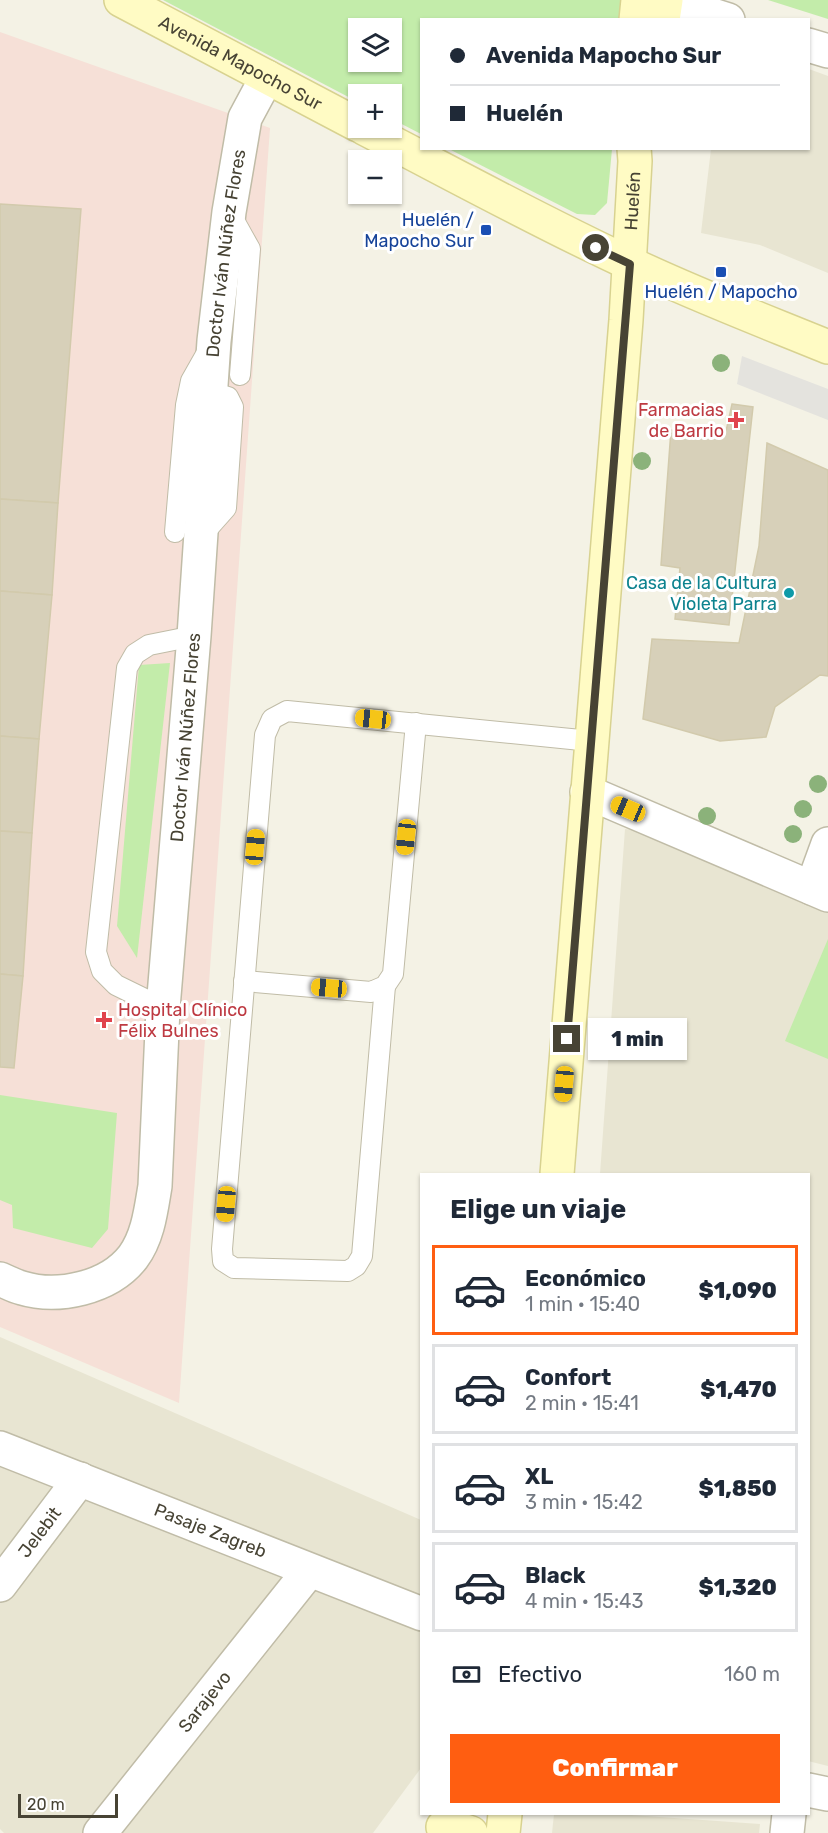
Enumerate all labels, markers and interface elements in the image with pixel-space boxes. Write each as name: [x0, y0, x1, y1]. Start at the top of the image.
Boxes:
street label: Avenida Mapocho Sur: [155, 11, 326, 115]
map controls: [348, 18, 402, 204]
button: layers: [348, 18, 402, 72]
text: Avenida Mapocho Sur: [486, 42, 721, 69]
button: +: [348, 84, 402, 138]
text: Huelén: [486, 100, 563, 127]
street label: Doctor Iván Núñez Flores: [202, 147, 251, 358]
button: −: [348, 150, 402, 204]
street label: Huelén: [620, 171, 645, 231]
place label: Huelén / Mapocho Sur: [364, 209, 474, 252]
marker: Huelén / Mapocho Sur: [479, 223, 493, 237]
route start: [582, 234, 609, 261]
marker: Huelén / Mapocho: [714, 265, 728, 279]
place label: Huelén / Mapocho: [644, 281, 798, 303]
place label: Farmacias de Barrio: [638, 399, 724, 442]
marker: Farmacias de Barrio: [729, 413, 743, 427]
place label: Casa de la Cultura Violeta Parra: [626, 572, 777, 615]
marker: Casa de la Cultura Violeta Parra: [782, 586, 796, 600]
street label: Doctor Iván Núñez Flores: [166, 632, 205, 843]
car: [354, 708, 392, 730]
car: [608, 794, 648, 824]
car: [395, 818, 417, 856]
car: [244, 828, 266, 866]
car: [310, 977, 348, 999]
place label: Hospital Clínico Félix Bulnes: [118, 999, 247, 1042]
marker: Hospital Clínico Félix Bulnes: [95, 1011, 113, 1029]
callout: 1 min: [588, 1018, 687, 1060]
route end: [553, 1025, 580, 1052]
text: 1 min: [611, 1027, 664, 1051]
car: [553, 1065, 575, 1103]
car: [215, 1185, 237, 1223]
text: Elige un viaje: [450, 1193, 626, 1225]
icon: car: [453, 1263, 507, 1317]
text: Económico: [525, 1265, 646, 1292]
text: $1,090: [699, 1277, 777, 1304]
text: 1 min · 15:40: [525, 1292, 640, 1316]
icon: car: [453, 1362, 507, 1416]
text: Confort: [525, 1364, 611, 1391]
text: $1,470: [700, 1376, 777, 1403]
text: 2 min · 15:41: [525, 1391, 639, 1415]
icon: car: [453, 1461, 507, 1515]
text: XL: [525, 1463, 553, 1490]
text: $1,850: [699, 1475, 777, 1502]
text: 3 min · 15:42: [525, 1490, 643, 1514]
street label: Pasaje Zagreb: [151, 1499, 270, 1563]
street label: Jelebit: [13, 1503, 66, 1562]
icon: car: [453, 1560, 507, 1614]
text: Black: [525, 1562, 586, 1589]
text: $1,320: [699, 1574, 777, 1601]
text: 4 min · 15:43: [525, 1589, 643, 1613]
icon: cash: [450, 1658, 483, 1691]
text: Efectivo: [498, 1661, 582, 1688]
text: 160 m: [724, 1662, 780, 1686]
street label: Sarajevo: [174, 1667, 236, 1737]
button: Confirmar: [450, 1734, 780, 1803]
scale bar: [18, 1791, 118, 1818]
text: 20 m: [27, 1795, 65, 1814]

